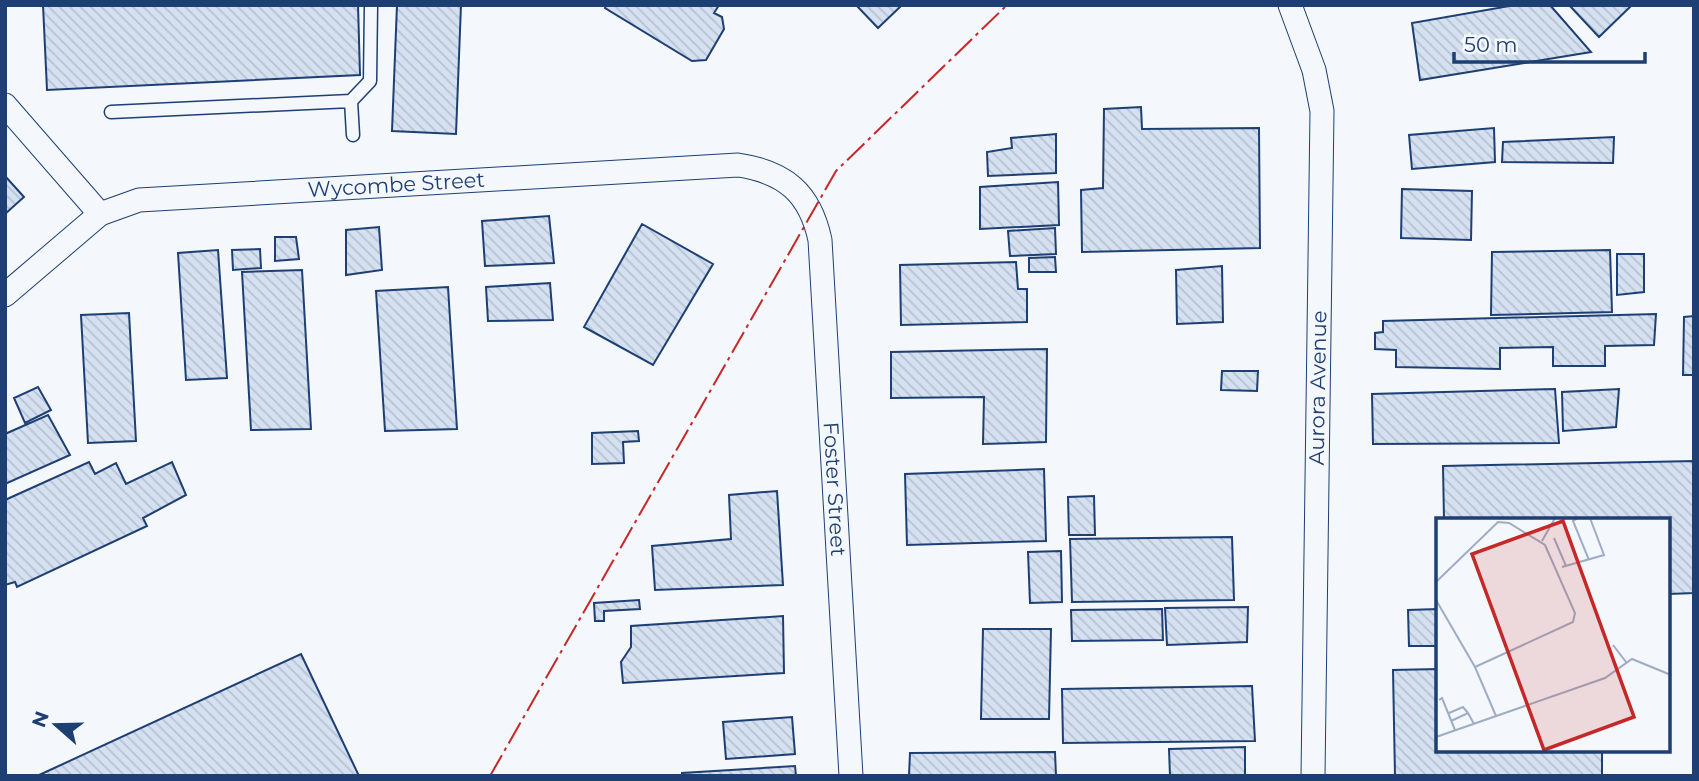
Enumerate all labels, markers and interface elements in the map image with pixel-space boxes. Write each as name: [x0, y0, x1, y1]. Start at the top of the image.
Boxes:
scale bar: [1454, 21, 1645, 65]
text: 50 m: [1464, 32, 1518, 57]
street label: Wycombe Street: [307, 167, 486, 202]
street label: Aurora Avenue: [1304, 310, 1331, 466]
street label: Foster Street: [819, 421, 851, 557]
inset map: [1436, 518, 1671, 753]
north arrow: [21, 690, 91, 760]
text: N: [27, 708, 54, 731]

